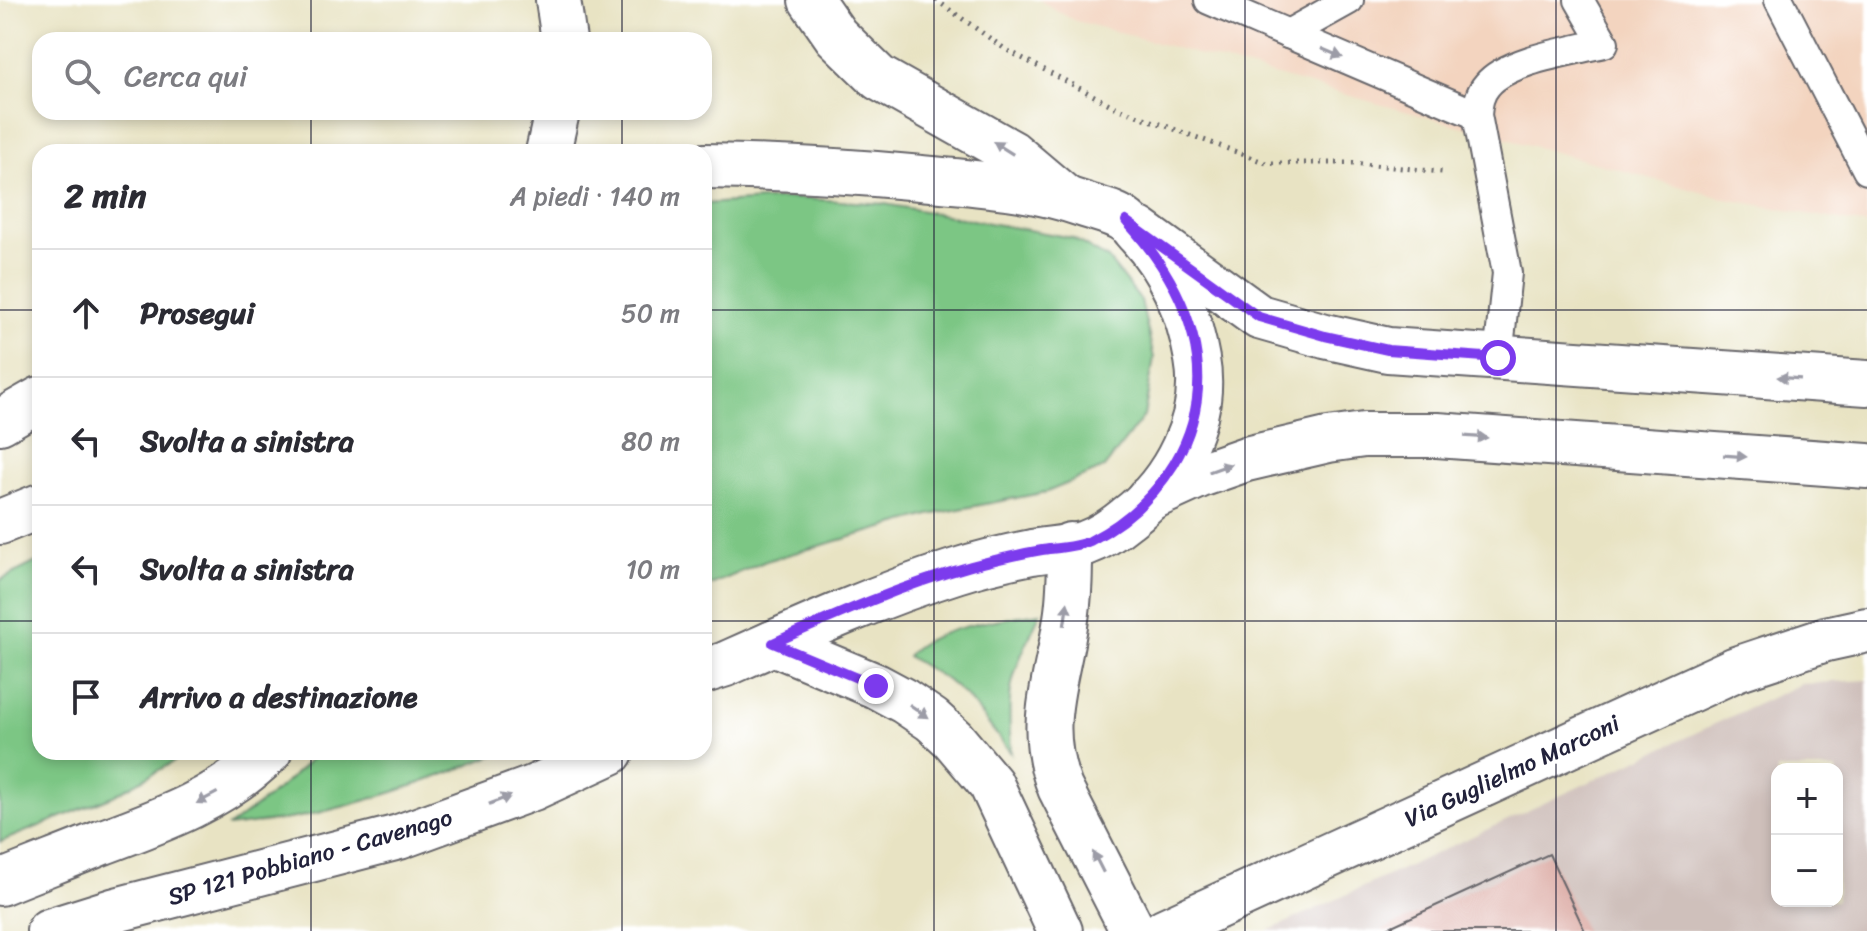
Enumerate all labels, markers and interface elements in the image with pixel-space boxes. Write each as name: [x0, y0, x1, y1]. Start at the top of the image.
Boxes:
search box: [32, 32, 712, 120]
one-way arrow: [1320, 46, 1344, 59]
text: Cerca qui: [124, 49, 247, 103]
icon: search: [60, 54, 104, 98]
one-way arrow: [992, 142, 1014, 156]
text: 2 min: [64, 166, 146, 226]
text: A piedi · 140 m: [510, 173, 680, 219]
text: Prosegui: [140, 286, 254, 340]
text: 50 m: [621, 290, 680, 336]
icon: ahead: [64, 291, 108, 335]
route start: [1480, 340, 1516, 376]
one-way arrow: [1776, 371, 1801, 384]
text: Svolta a sinistra: [140, 414, 354, 468]
text: 80 m: [621, 418, 680, 464]
icon: left: [64, 419, 108, 463]
one-way arrow: [1464, 431, 1489, 444]
one-way arrow: [1723, 450, 1748, 463]
one-way arrow: [1208, 462, 1232, 474]
text: Svolta a sinistra: [140, 542, 354, 596]
text: 10 m: [626, 546, 680, 592]
icon: left: [64, 547, 108, 591]
one-way arrow: [1060, 601, 1073, 626]
route end: [858, 668, 894, 704]
text: Arrivo a destinazione: [140, 670, 418, 724]
icon: arrive: [64, 675, 108, 719]
street label: Via Guglielmo Marconi: [1397, 702, 1627, 839]
one-way arrow: [909, 704, 930, 719]
map controls: [1771, 763, 1843, 907]
button: +: [1771, 763, 1843, 835]
one-way arrow: [196, 790, 218, 804]
one-way arrow: [488, 793, 512, 806]
street label: SP 121 Pobbiano - Cavenago: [163, 796, 457, 918]
button: −: [1771, 835, 1843, 907]
one-way arrow: [1091, 850, 1104, 873]

